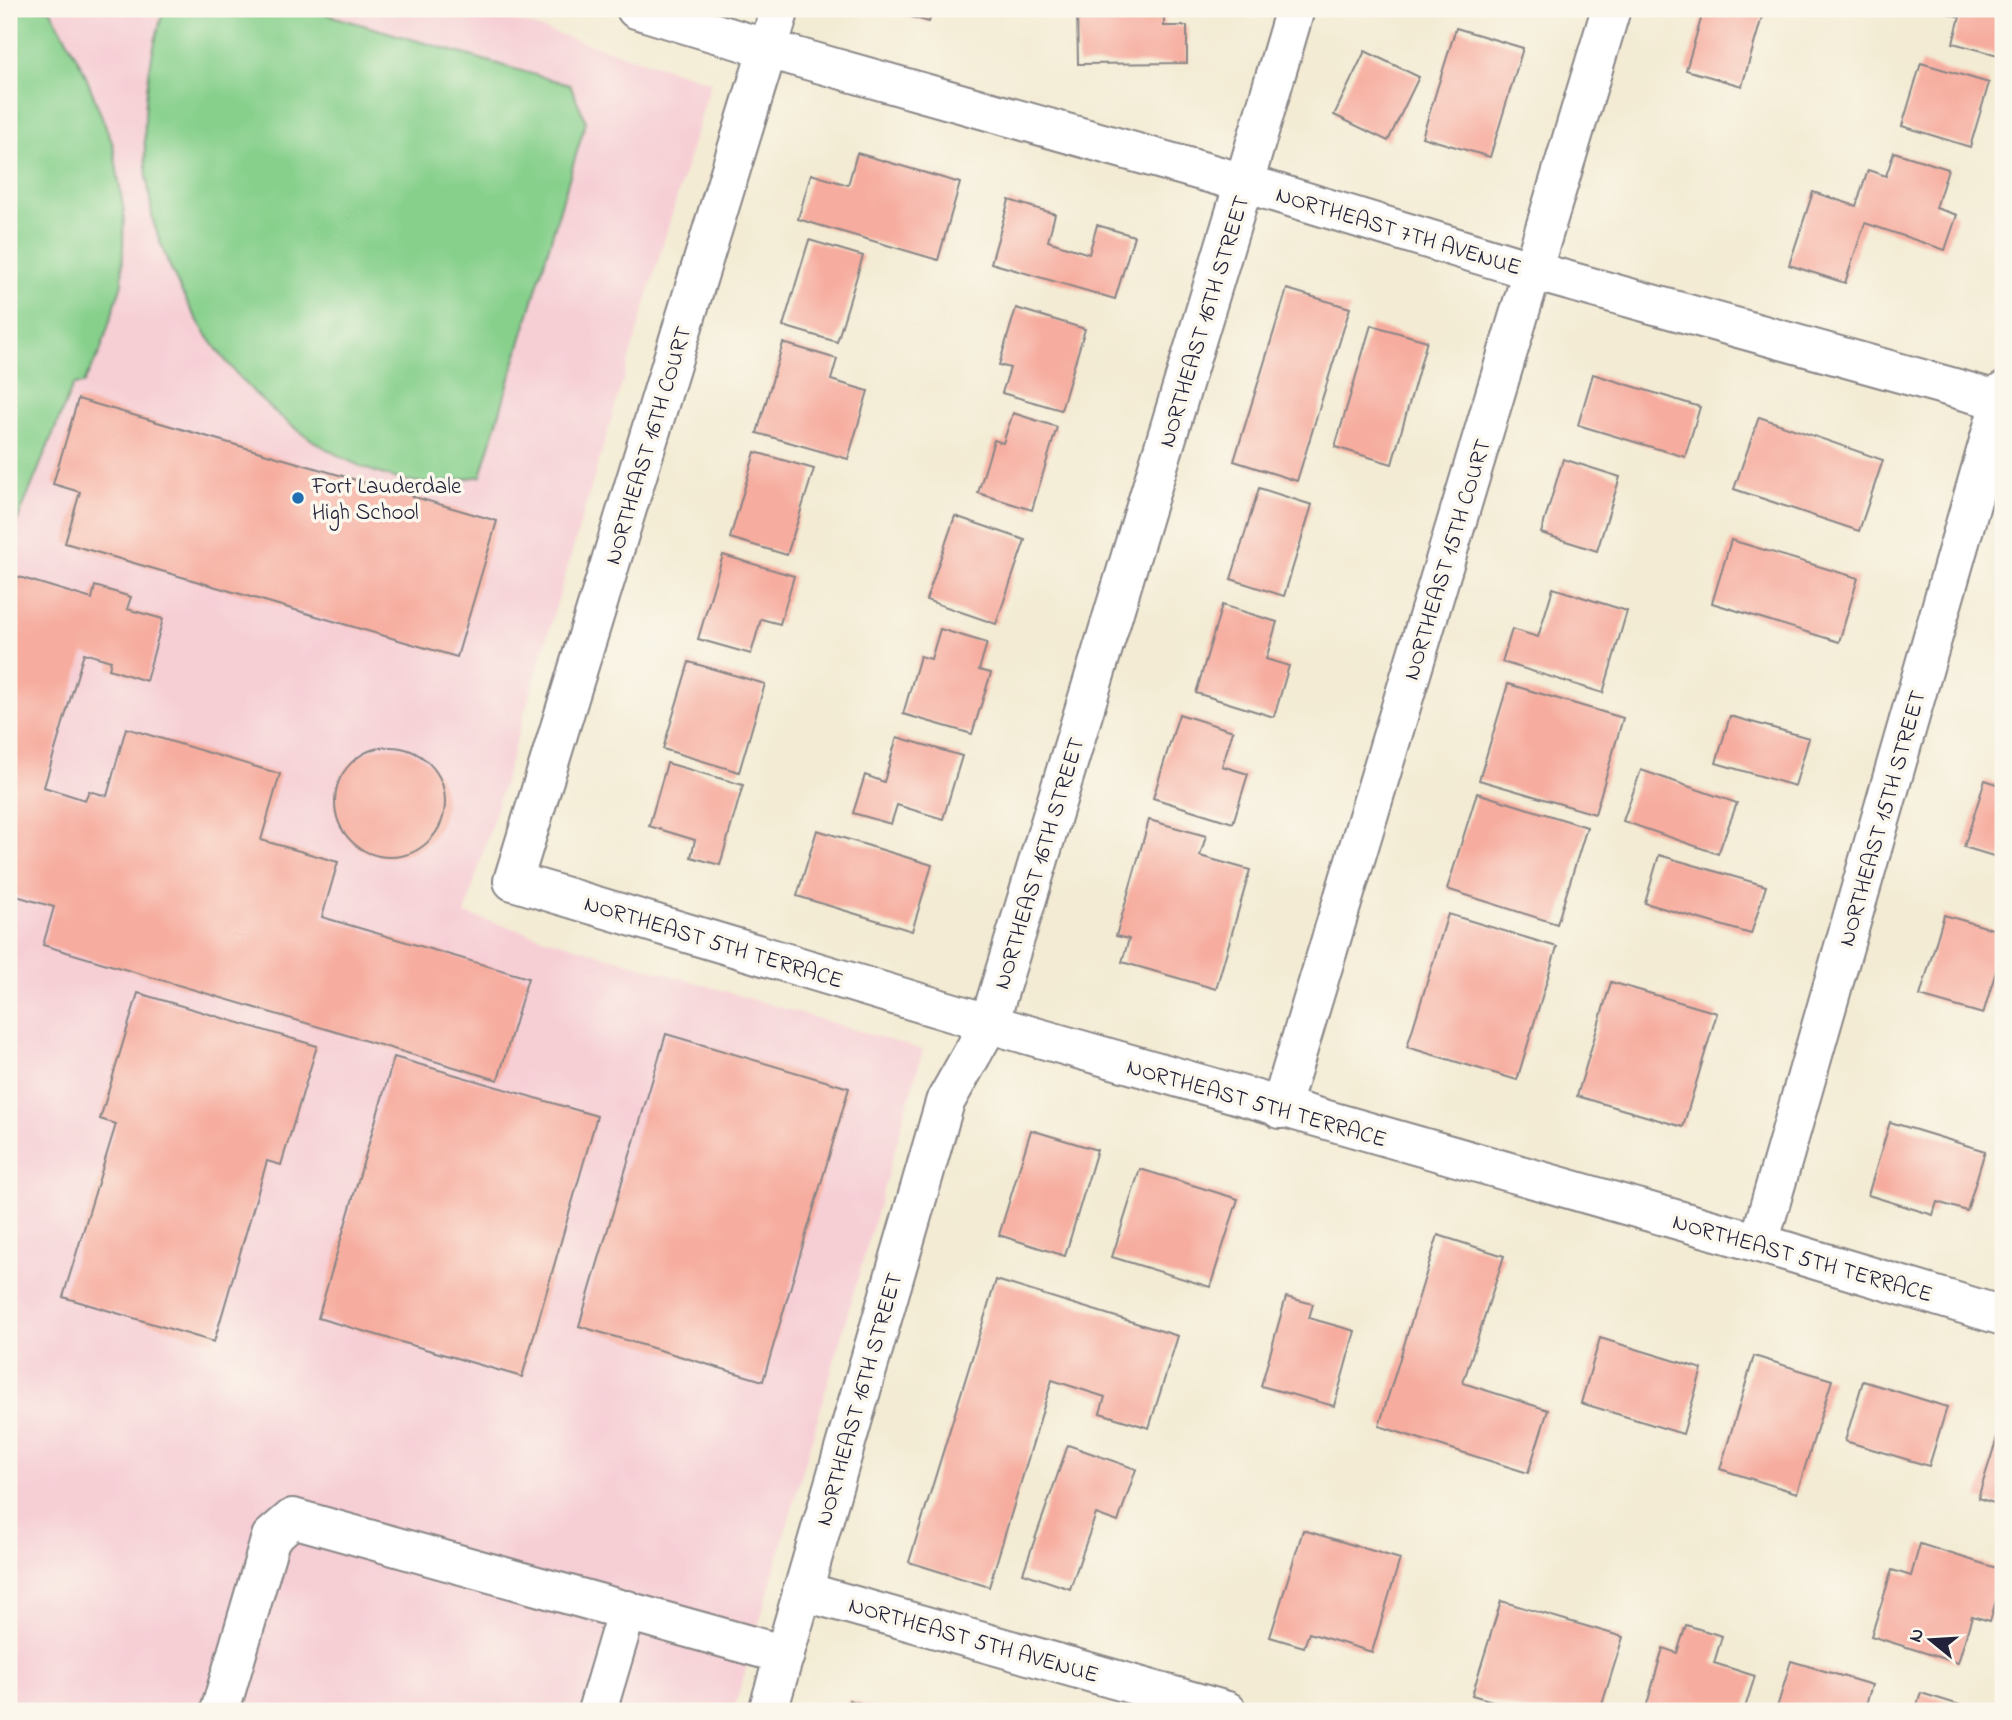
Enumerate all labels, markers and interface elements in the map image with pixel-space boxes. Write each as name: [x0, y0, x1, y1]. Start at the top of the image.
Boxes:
street label: NORTHEAST 7TH AVENUE: [1272, 179, 1525, 285]
street label: NORTHEAST 16TH STREET: [1151, 192, 1259, 452]
street label: NORTHEAST 16TH COURT: [597, 323, 701, 569]
street label: NORTHEAST 15TH COURT: [1396, 435, 1501, 684]
place label: Fort Lauderdale High School: [311, 471, 462, 531]
marker: Fort Lauderdale High School: [290, 490, 306, 506]
street label: NORTHEAST 15TH STREET: [1831, 687, 1936, 951]
street label: NORTHEAST 16TH STREET: [986, 734, 1094, 994]
street label: NORTHEAST 5TH TERRACE: [580, 888, 847, 999]
street label: NORTHEAST 5TH TERRACE: [1122, 1051, 1390, 1157]
street label: NORTHEAST 5TH TERRACE: [1668, 1206, 1936, 1312]
street label: NORTHEAST 16TH STREET: [808, 1269, 912, 1530]
street label: NORTHEAST 5TH AVENUE: [844, 1590, 1102, 1693]
north arrow: [1896, 1604, 1966, 1674]
text: N: [1902, 1625, 1932, 1646]

